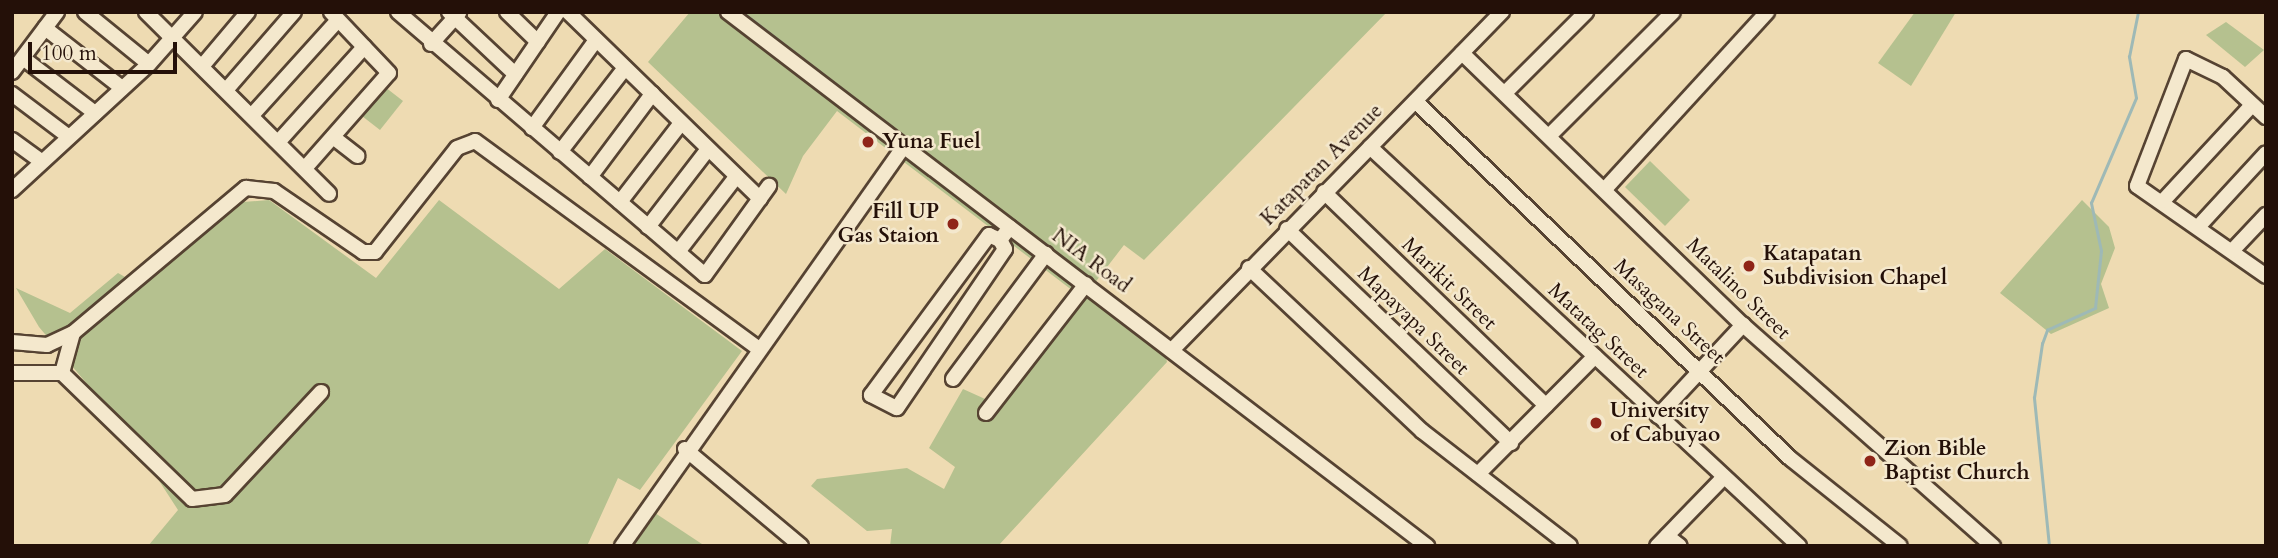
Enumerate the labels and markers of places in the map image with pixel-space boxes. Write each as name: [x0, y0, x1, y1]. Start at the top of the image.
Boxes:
place label: Yuna Fuel: [882, 129, 981, 155]
marker: Yuna Fuel: [860, 134, 876, 150]
place label: Fill UP Gas Staion: [838, 199, 939, 249]
marker: Fill UP Gas Staion: [945, 216, 961, 232]
place label: Katapatan Subdivision Chapel: [1763, 241, 1947, 291]
marker: Katapatan Subdivision Chapel: [1741, 258, 1757, 274]
place label: University of Cabuyao: [1610, 398, 1720, 448]
marker: University of Cabuyao: [1588, 415, 1604, 431]
place label: Zion Bible Baptist Church: [1884, 436, 2029, 486]
marker: Zion Bible Baptist Church: [1862, 453, 1878, 469]

